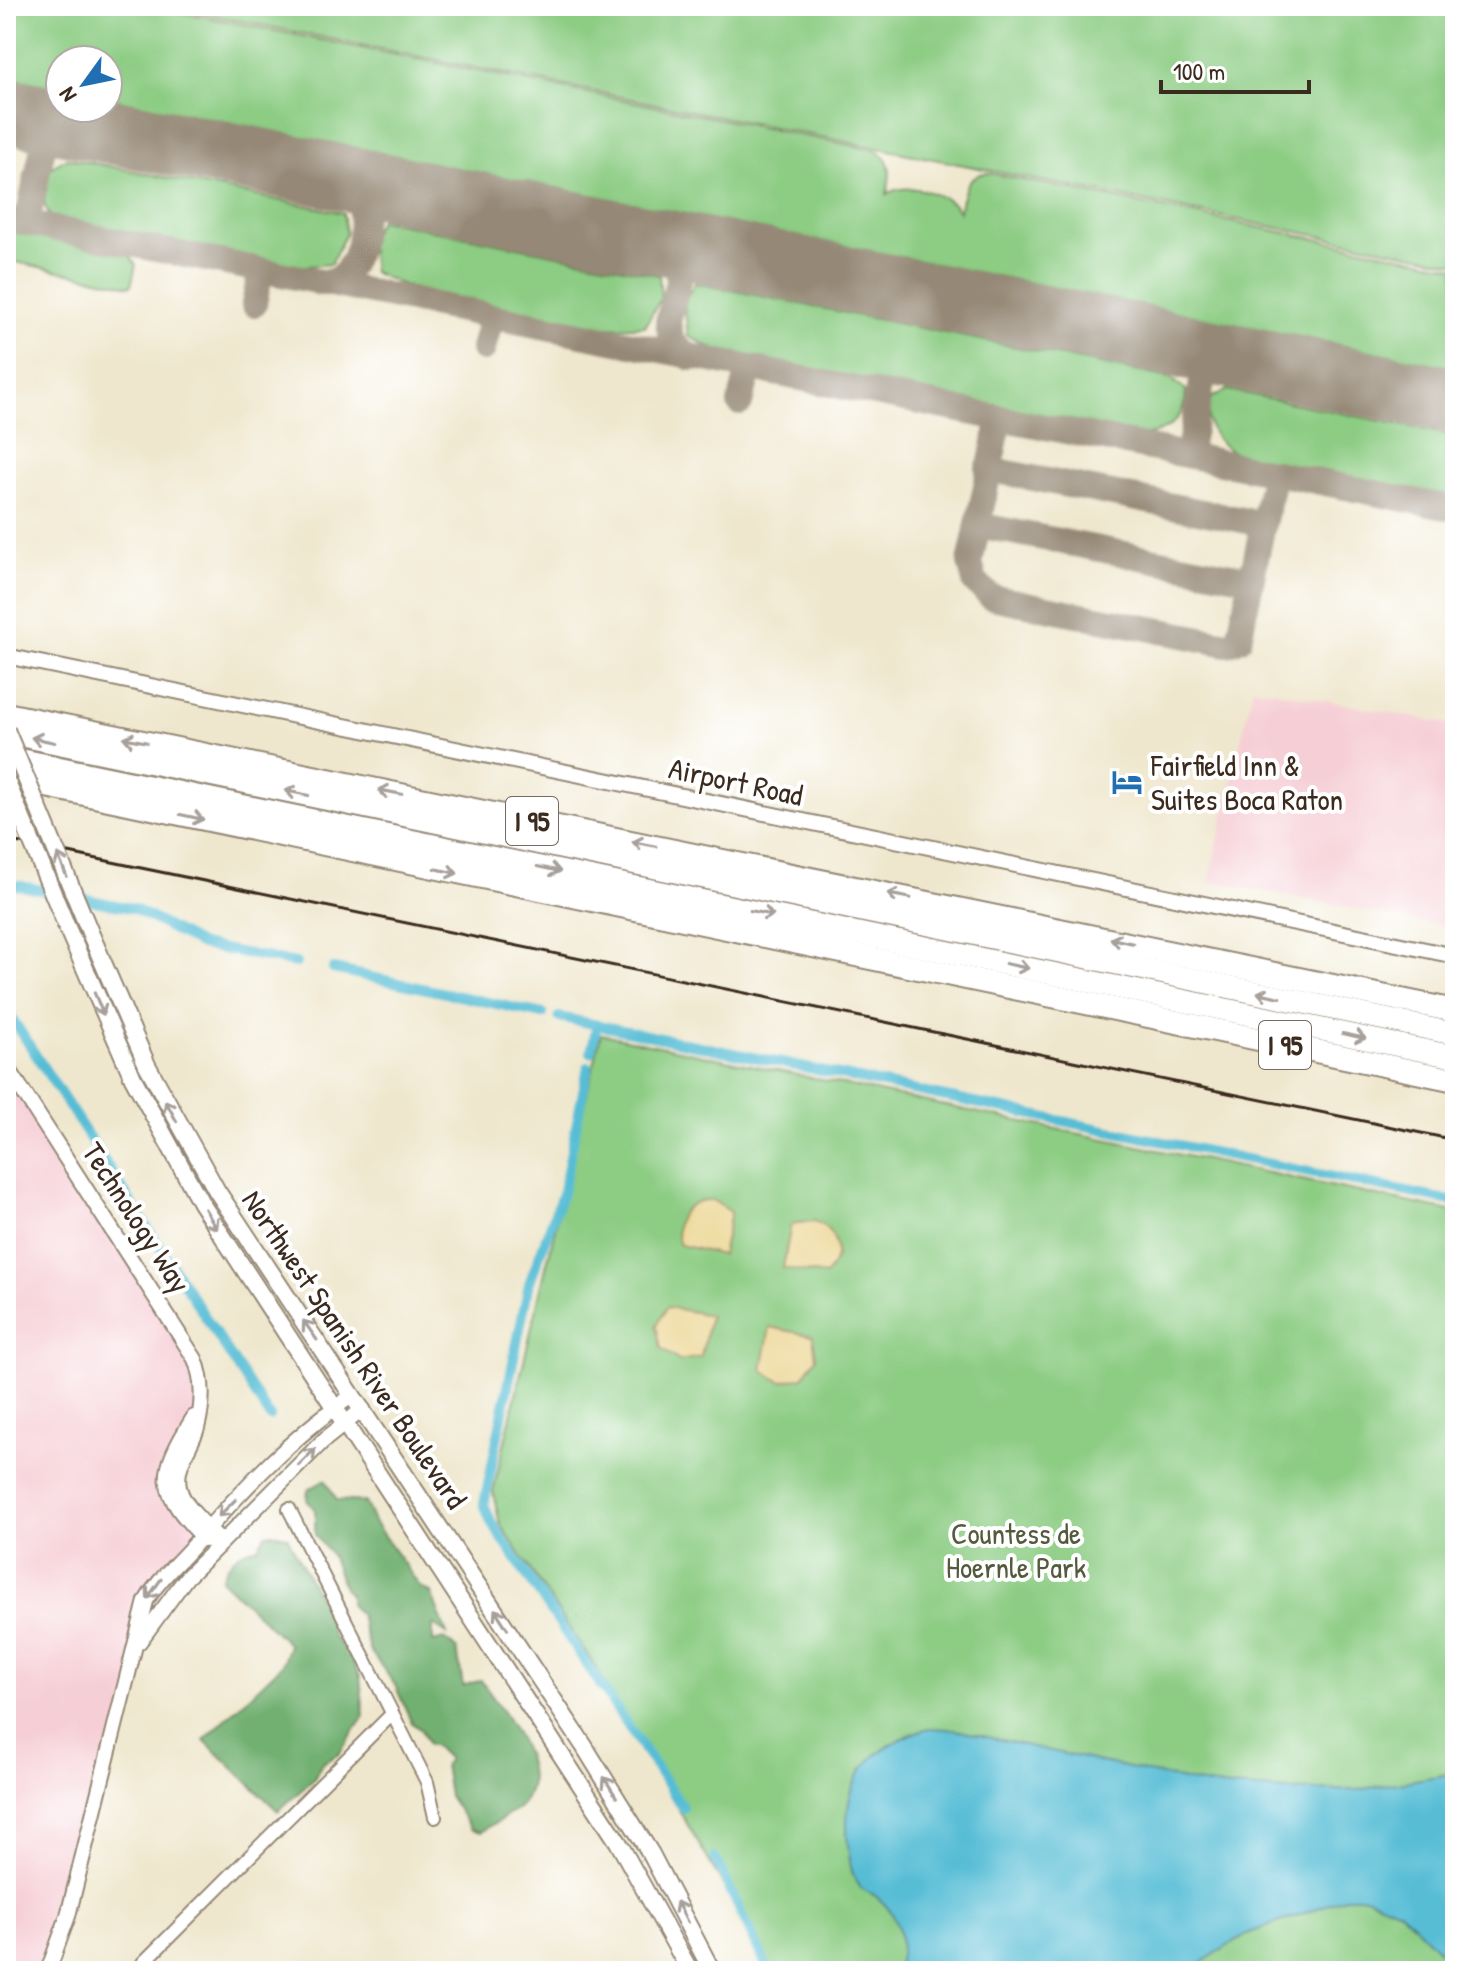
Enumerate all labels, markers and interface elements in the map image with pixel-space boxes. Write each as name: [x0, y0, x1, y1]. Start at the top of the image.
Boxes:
north arrow: [44, 44, 124, 124]
scale bar: [1161, 44, 1309, 94]
text: 100 m: [1173, 55, 1225, 87]
text: N: [51, 82, 83, 108]
one-way arrow: [30, 732, 56, 747]
one-way arrow: [123, 732, 148, 747]
place label: Fairfield Inn & Suites Boca Raton: [1150, 745, 1343, 819]
street label: Airport Road: [665, 747, 807, 815]
hotel icon: Fairfield Inn & Suites Boca Raton: [1110, 765, 1144, 799]
one-way arrow: [377, 784, 403, 799]
one-way arrow: [285, 785, 311, 800]
road number: I 95: [506, 797, 558, 845]
one-way arrow: [179, 810, 204, 825]
one-way arrow: [632, 836, 658, 851]
one-way arrow: [54, 853, 68, 878]
one-way arrow: [535, 862, 561, 877]
one-way arrow: [433, 864, 459, 879]
one-way arrow: [887, 887, 912, 902]
one-way arrow: [749, 906, 775, 921]
one-way arrow: [1110, 933, 1135, 948]
one-way arrow: [1004, 959, 1029, 974]
one-way arrow: [1257, 987, 1282, 1002]
one-way arrow: [93, 991, 108, 1016]
road number: I 95: [1259, 1021, 1311, 1069]
one-way arrow: [1340, 1029, 1366, 1044]
one-way arrow: [162, 1099, 178, 1123]
street label: Technology Way: [73, 1134, 201, 1300]
street label: Northwest Spanish River Boulevard: [233, 1182, 477, 1516]
one-way arrow: [203, 1207, 219, 1230]
one-way arrow: [302, 1320, 319, 1341]
one-way arrow: [297, 1448, 316, 1467]
one-way arrow: [218, 1498, 237, 1518]
park label: Countess de Hoernle Park: [946, 1513, 1086, 1587]
one-way arrow: [146, 1578, 163, 1599]
one-way arrow: [493, 1609, 510, 1631]
one-way arrow: [601, 1776, 617, 1799]
one-way arrow: [674, 1900, 689, 1924]

